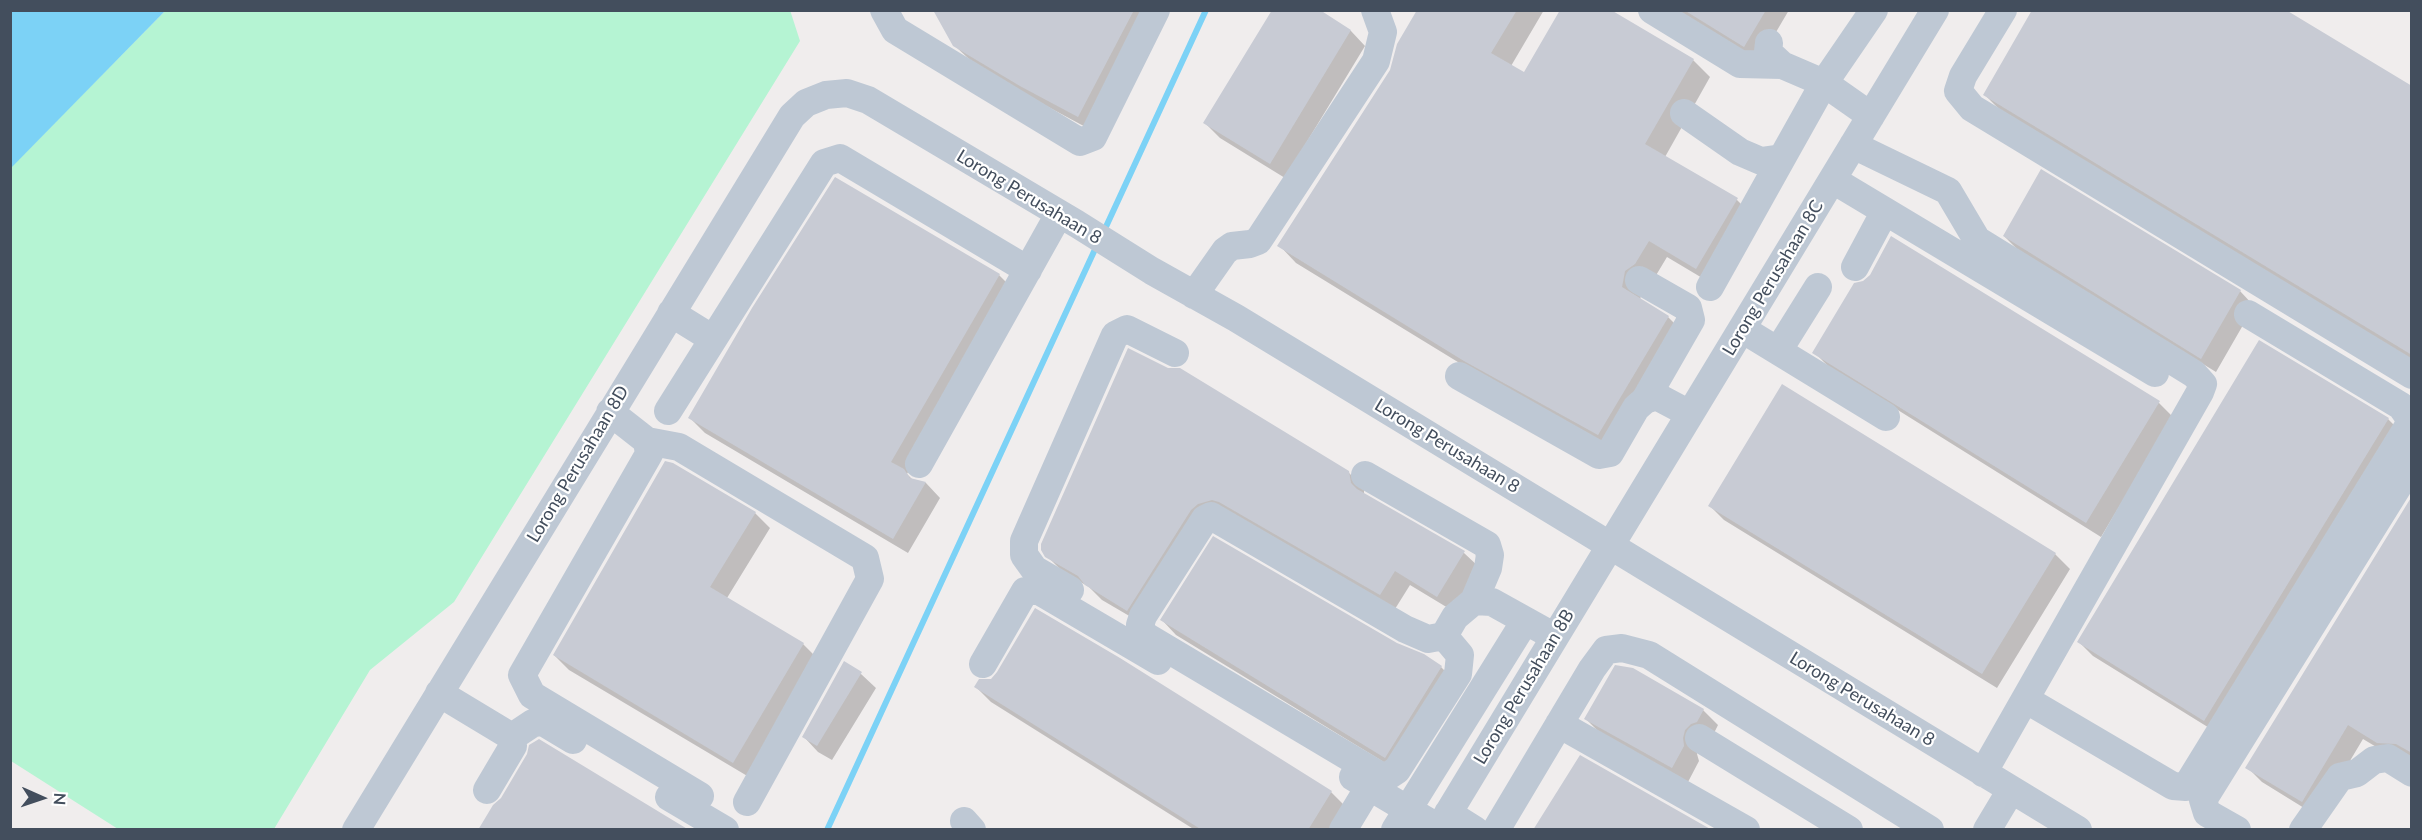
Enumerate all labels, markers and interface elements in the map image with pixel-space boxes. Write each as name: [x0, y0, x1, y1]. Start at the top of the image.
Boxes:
street label: Lorong Perusahaan 8: [953, 145, 1105, 249]
street label: Lorong Perusahaan 8C: [1718, 196, 1828, 360]
street label: Lorong Perusahaan 8D: [523, 382, 633, 546]
street label: Lorong Perusahaan 8: [1371, 394, 1523, 498]
street label: Lorong Perusahaan 8B: [1469, 606, 1579, 768]
street label: Lorong Perusahaan 8: [1786, 647, 1938, 751]
north arrow: [12, 768, 72, 828]
text: N: [51, 792, 70, 806]

